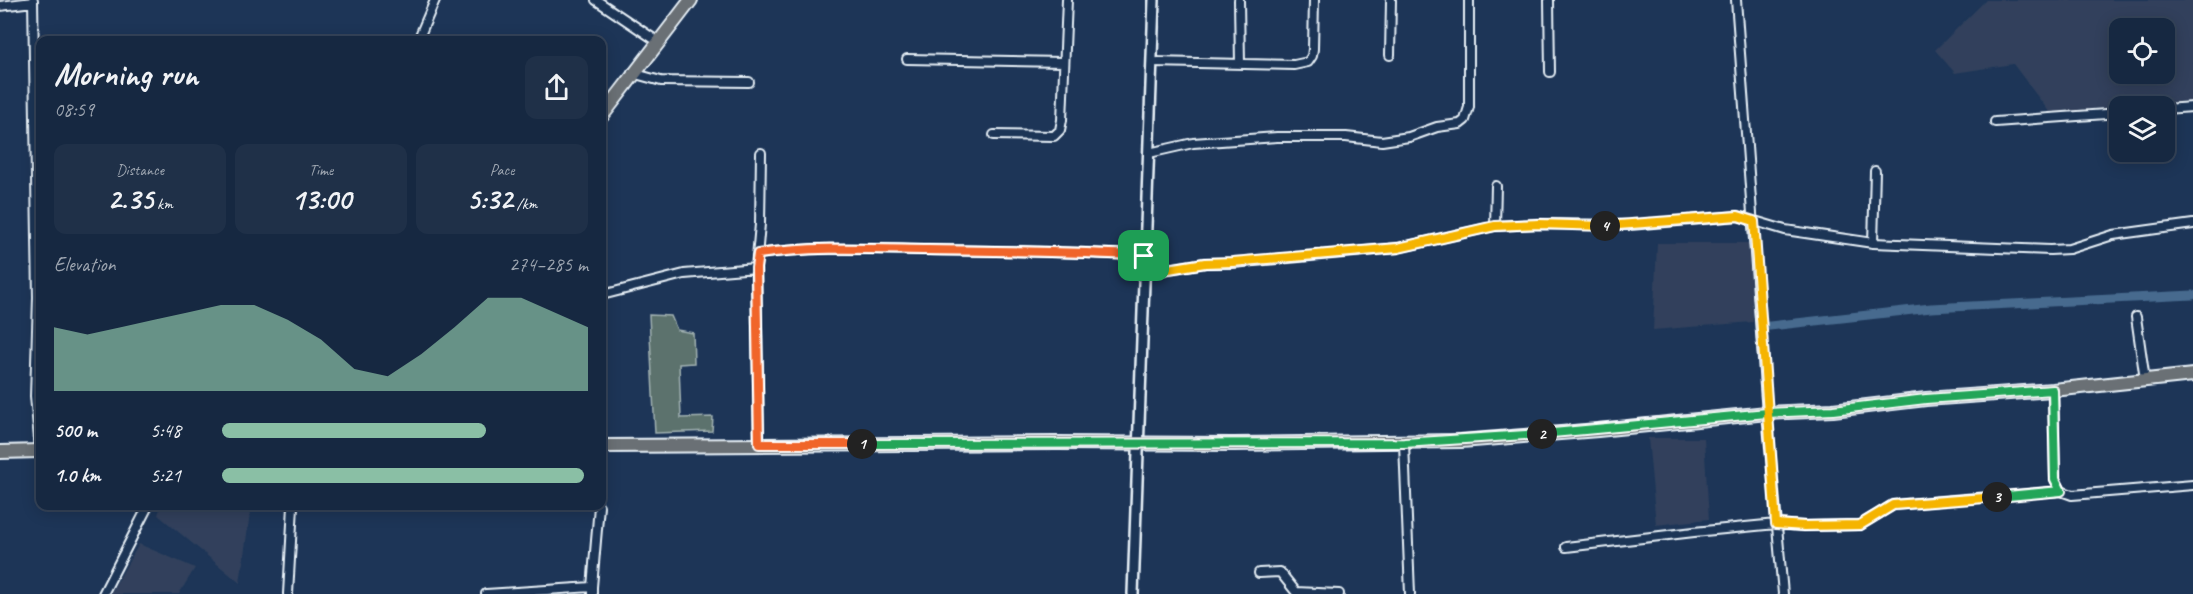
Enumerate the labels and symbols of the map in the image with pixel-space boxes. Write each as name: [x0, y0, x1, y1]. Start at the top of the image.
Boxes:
pin: 4: [1590, 211, 1620, 241]
pin: [1118, 230, 1169, 281]
pin: 2: [1527, 419, 1557, 449]
pin: 1: [847, 429, 877, 459]
pin: 3: [1982, 482, 2012, 512]

